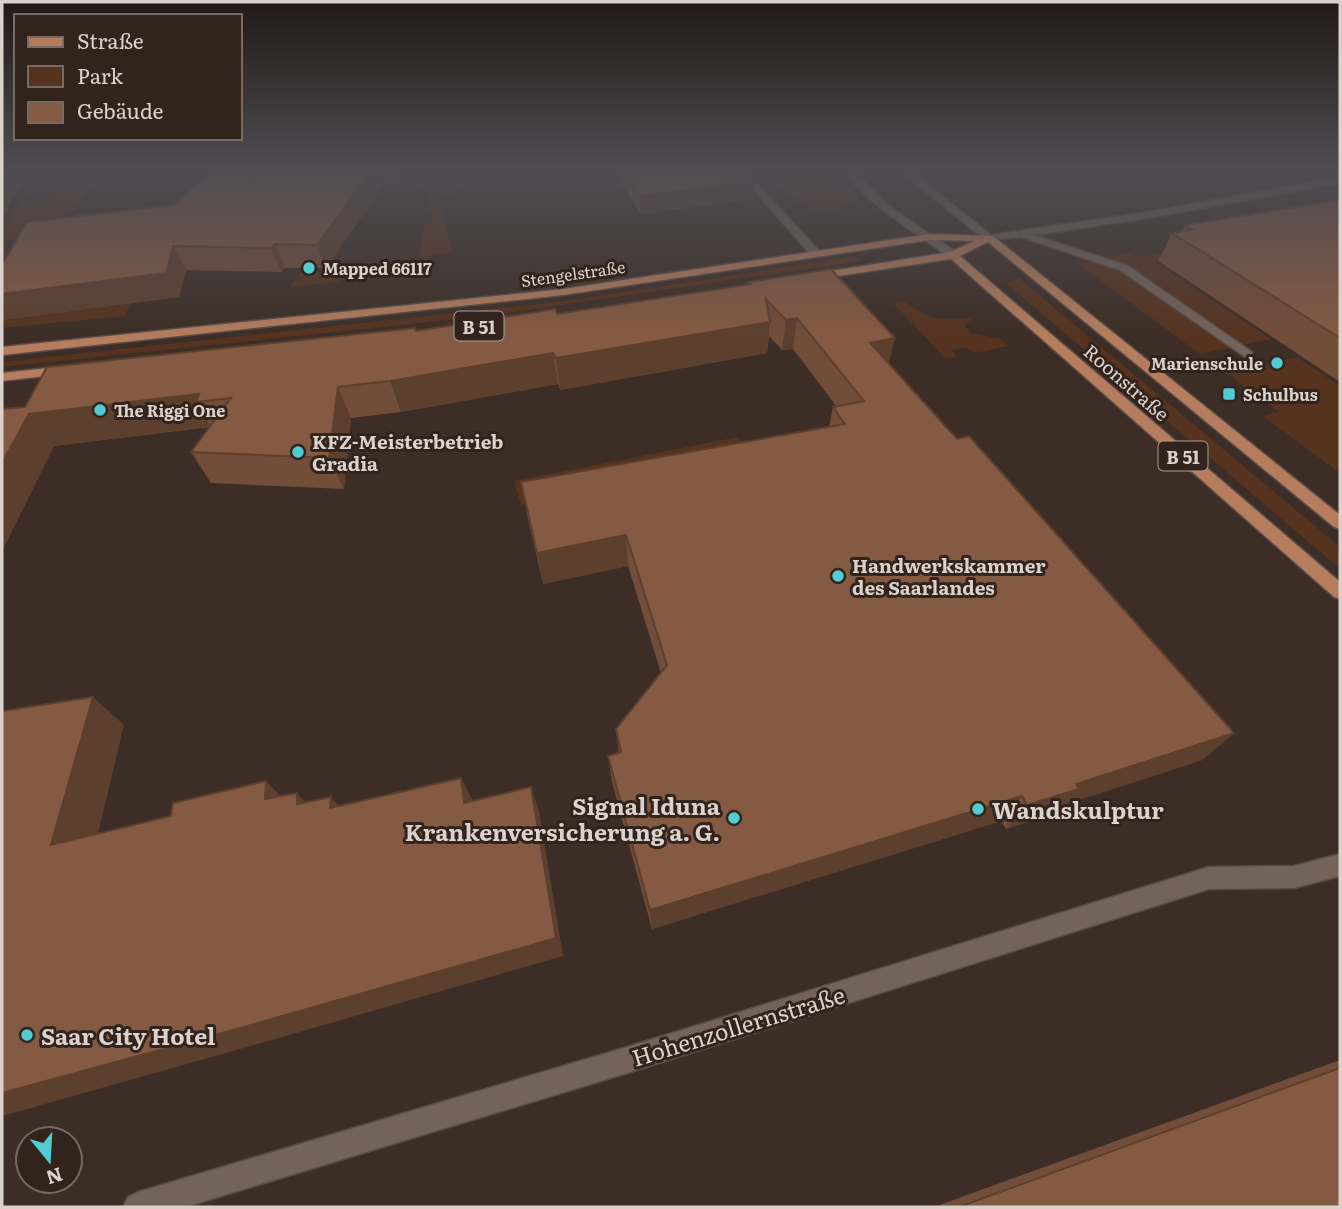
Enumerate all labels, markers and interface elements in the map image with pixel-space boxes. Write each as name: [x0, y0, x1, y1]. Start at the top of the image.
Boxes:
legend: [14, 14, 242, 140]
text: Straße: [77, 24, 144, 55]
text: Park: [77, 59, 123, 90]
text: Gebäude: [77, 94, 164, 125]
street label: Stengelstraße: [519, 254, 627, 292]
place label: Mapped 66117: [323, 256, 432, 280]
marker: Mapped 66117: [301, 260, 317, 276]
road number: B 51: [454, 312, 504, 340]
street label: Roonstraße: [1078, 337, 1176, 427]
place label: Marienschule: [1151, 351, 1263, 375]
marker: Marienschule: [1269, 355, 1285, 371]
place label: Schulbus: [1243, 382, 1318, 406]
marker: Schulbus: [1221, 386, 1237, 402]
place label: The Riggi One: [114, 398, 225, 422]
marker: The Riggi One: [92, 402, 108, 418]
place label: KFZ-Meisterbetrieb Gradia: [312, 427, 503, 477]
road number: B 51: [1158, 442, 1208, 470]
marker: KFZ-Meisterbetrieb Gradia: [290, 444, 306, 460]
place label: Handwerkskammer des Saarlandes: [852, 551, 1046, 601]
marker: Handwerkskammer des Saarlandes: [830, 568, 846, 584]
place label: Signal Iduna Krankenversicherung a. G.: [405, 788, 721, 848]
place label: Wandskulptur: [992, 792, 1164, 826]
marker: Wandskulptur: [970, 801, 986, 817]
marker: Signal Iduna Krankenversicherung a. G.: [726, 810, 742, 826]
street label: Hohenzollernstraße: [627, 976, 849, 1074]
place label: Saar City Hotel: [41, 1018, 215, 1052]
marker: Saar City Hotel: [19, 1027, 35, 1043]
north arrow: [14, 1125, 84, 1195]
text: N: [43, 1161, 66, 1193]

